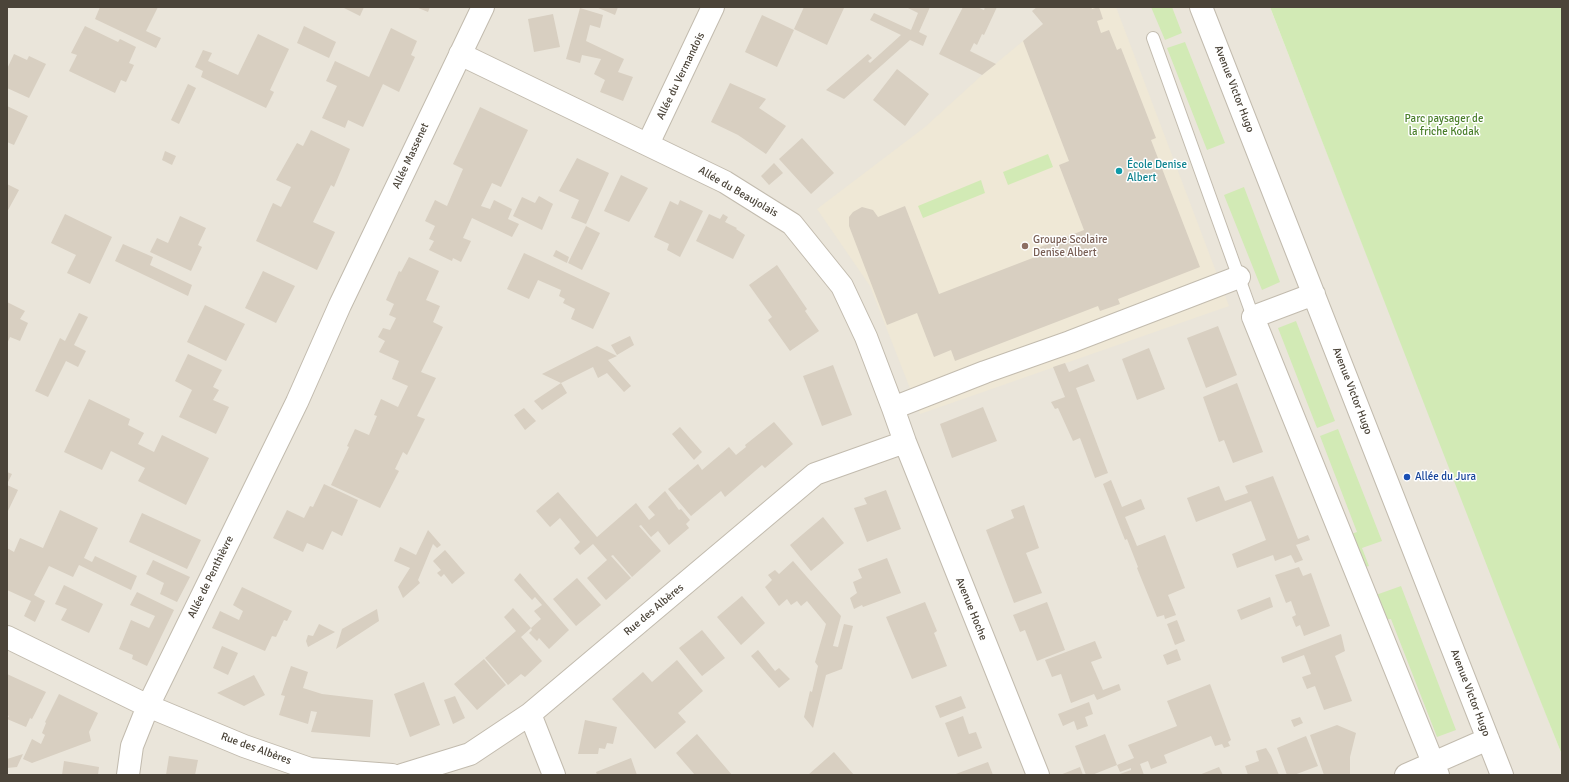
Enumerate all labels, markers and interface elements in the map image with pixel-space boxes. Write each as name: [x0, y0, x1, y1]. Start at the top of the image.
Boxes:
street label: Allée du Vermandois: [654, 30, 708, 122]
street label: Avenue Victor Hugo: [1211, 44, 1257, 134]
park label: Parc paysager de la friche Kodak: [1405, 112, 1483, 138]
street label: Allée Massenet: [390, 121, 432, 191]
place label: École Denise Albert: [1127, 158, 1187, 184]
street label: Allée du Beaujolais: [696, 164, 780, 220]
marker: École Denise Albert: [1114, 166, 1124, 176]
place label: Groupe Scolaire Denise Albert: [1033, 233, 1108, 259]
marker: Groupe Scolaire Denise Albert: [1020, 241, 1030, 251]
street label: Avenue Victor Hugo: [1329, 346, 1375, 436]
place label: Allée du Jura: [1415, 470, 1476, 484]
marker: Allée du Jura: [1402, 472, 1412, 482]
street label: Allée de Penthièvre: [185, 534, 237, 620]
street label: Avenue Hoche: [952, 576, 990, 642]
street label: Rue des Albères: [621, 581, 687, 639]
street label: Avenue Victor Hugo: [1447, 648, 1493, 738]
street label: Rue des Albères: [219, 730, 293, 768]

